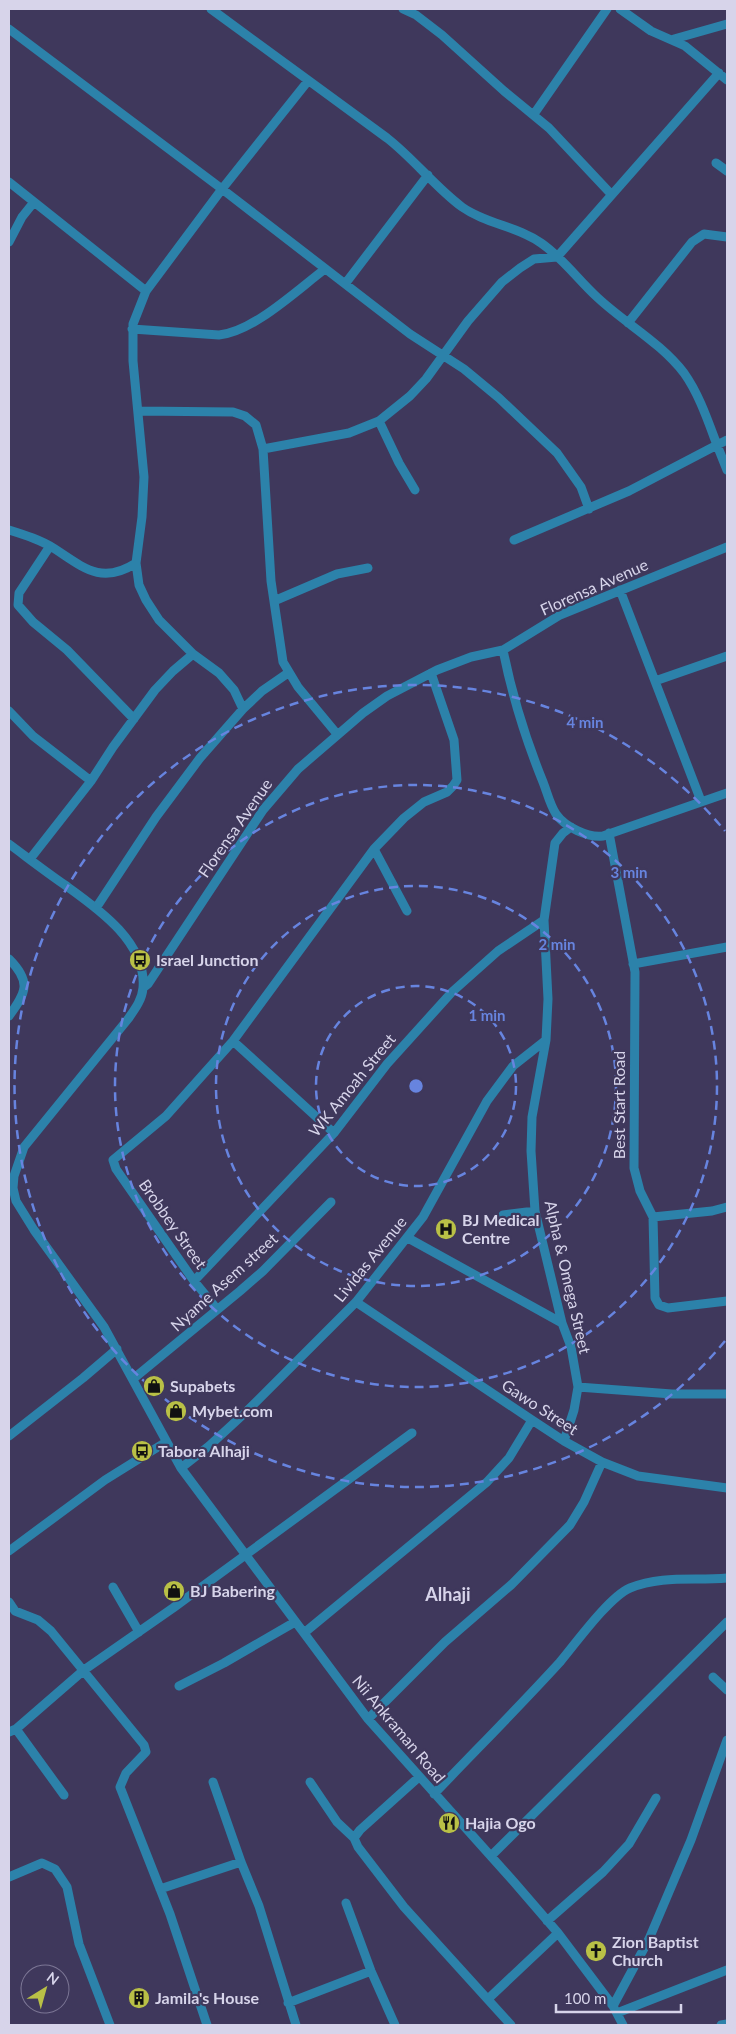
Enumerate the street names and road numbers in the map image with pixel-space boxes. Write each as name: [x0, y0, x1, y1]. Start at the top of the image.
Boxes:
street label: Florensa Avenue: [537, 554, 651, 619]
street label: Florensa Avenue: [194, 775, 276, 881]
street label: WK Amoah Street: [304, 1029, 399, 1140]
street label: Best Start Road: [609, 1051, 628, 1159]
street label: Brobbey Street: [136, 1175, 211, 1272]
street label: Alpha & Omega Street: [542, 1198, 595, 1356]
street label: Lividas Avenue: [329, 1212, 410, 1305]
street label: Nyame Asem street: [166, 1228, 281, 1335]
street label: Gawo Street: [498, 1375, 582, 1438]
street label: Nii Ankraman Road: [349, 1671, 450, 1786]

